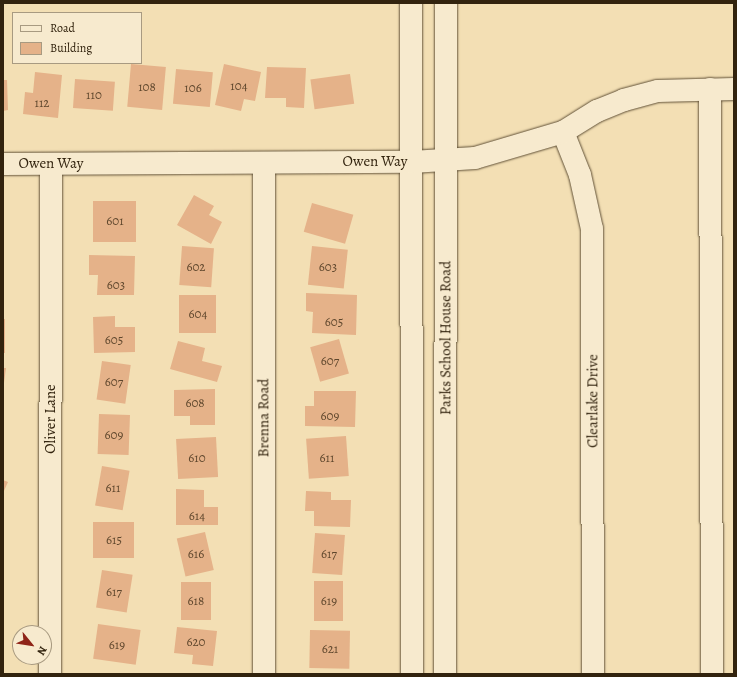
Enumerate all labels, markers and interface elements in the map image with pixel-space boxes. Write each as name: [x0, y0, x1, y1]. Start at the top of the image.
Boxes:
legend: [12, 12, 142, 64]
text: Road: [50, 20, 75, 36]
text: Building: [50, 40, 92, 56]
house number: 104: [230, 78, 248, 94]
house number: 108: [138, 79, 156, 95]
house number: 106: [184, 80, 202, 96]
house number: 110: [86, 87, 102, 103]
house number: 112: [34, 95, 50, 111]
street label: Owen Way: [343, 153, 407, 171]
street label: Owen Way: [19, 155, 83, 173]
house number: 601: [106, 213, 124, 229]
house number: 602: [186, 259, 206, 275]
house number: 603: [319, 259, 337, 275]
street label: Parks School House Road: [437, 261, 455, 415]
house number: 603: [107, 277, 125, 293]
house number: 604: [189, 306, 207, 322]
house number: 605: [325, 314, 343, 330]
house number: 605: [105, 332, 123, 348]
house number: 607: [321, 353, 339, 369]
street label: Clearlake Drive: [584, 354, 602, 448]
house number: 607: [105, 374, 123, 390]
street label: Brenna Road: [255, 379, 273, 457]
street label: Oliver Lane: [42, 384, 60, 454]
house number: 608: [185, 395, 205, 411]
house number: 609: [321, 408, 339, 424]
house number: 609: [105, 427, 123, 443]
house number: 610: [188, 450, 206, 466]
house number: 611: [320, 450, 334, 466]
house number: 611: [106, 480, 120, 496]
house number: 614: [189, 508, 205, 524]
house number: 615: [106, 532, 122, 548]
house number: 616: [188, 546, 204, 562]
house number: 617: [321, 546, 337, 562]
house number: 617: [106, 584, 122, 600]
house number: 618: [188, 593, 204, 609]
house number: 619: [321, 593, 337, 609]
north arrow: [12, 625, 52, 665]
house number: 620: [186, 634, 206, 650]
house number: 619: [109, 637, 125, 653]
house number: 621: [322, 641, 338, 657]
text: N: [33, 644, 50, 658]

